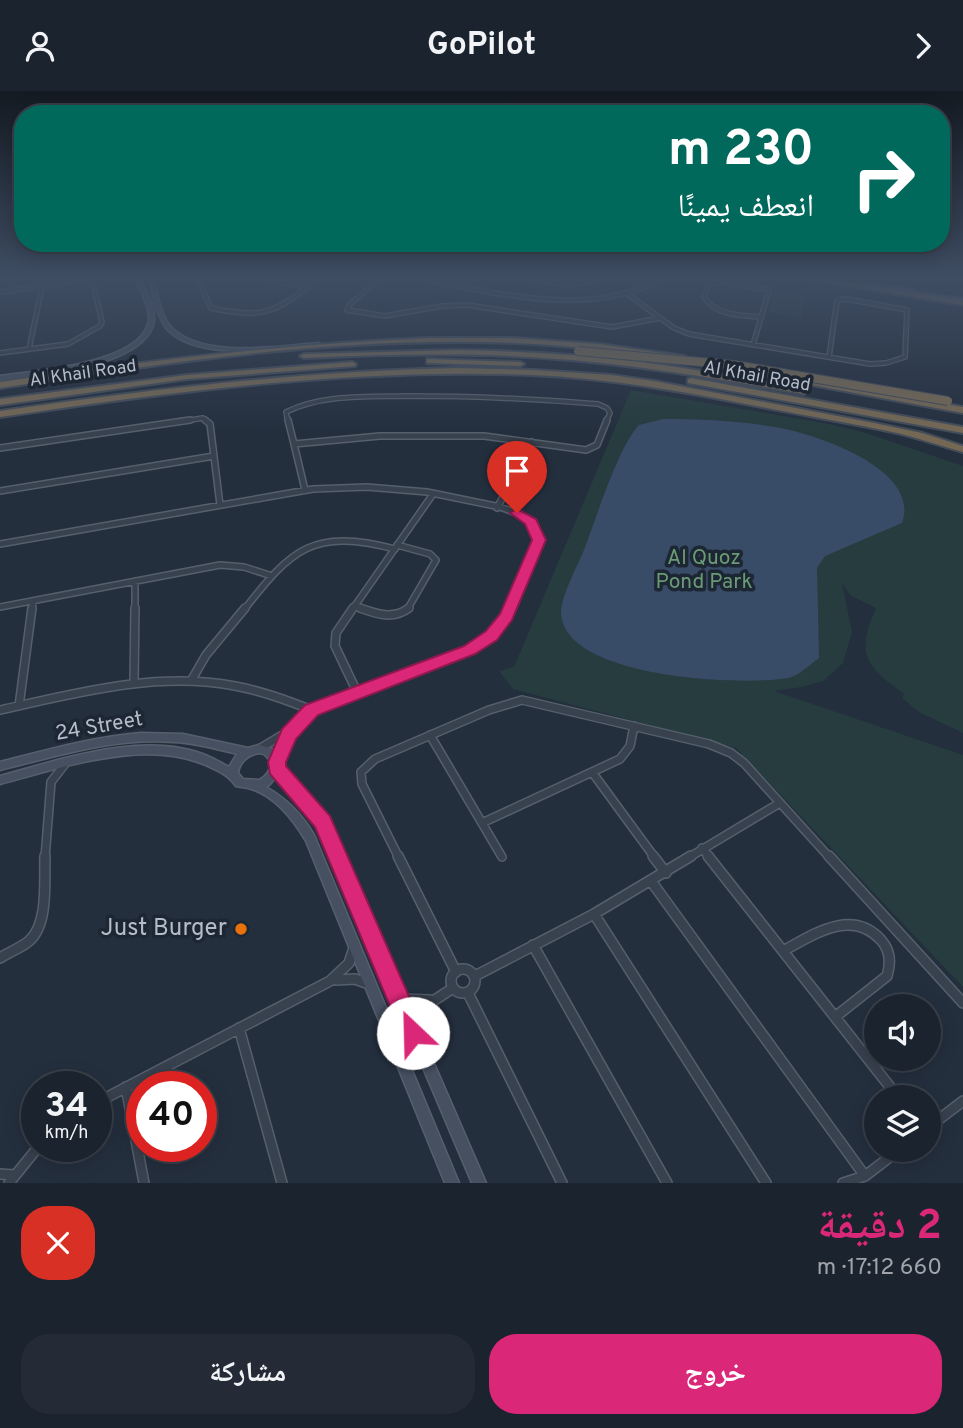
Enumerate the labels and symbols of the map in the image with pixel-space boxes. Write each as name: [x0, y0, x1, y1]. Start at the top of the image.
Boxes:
street label: Al Khail Road: [28, 355, 138, 393]
street label: Al Khail Road: [702, 356, 812, 398]
pin: [487, 441, 547, 513]
park label: Al Quoz Pond Park: [655, 545, 753, 596]
street label: 24 Street: [53, 706, 145, 748]
place label: Just Burger: [101, 914, 227, 944]
marker: Just Burger: [233, 921, 249, 937]
position arrow: [376, 996, 450, 1070]
speed limit sign: 40: [126, 1071, 217, 1162]

